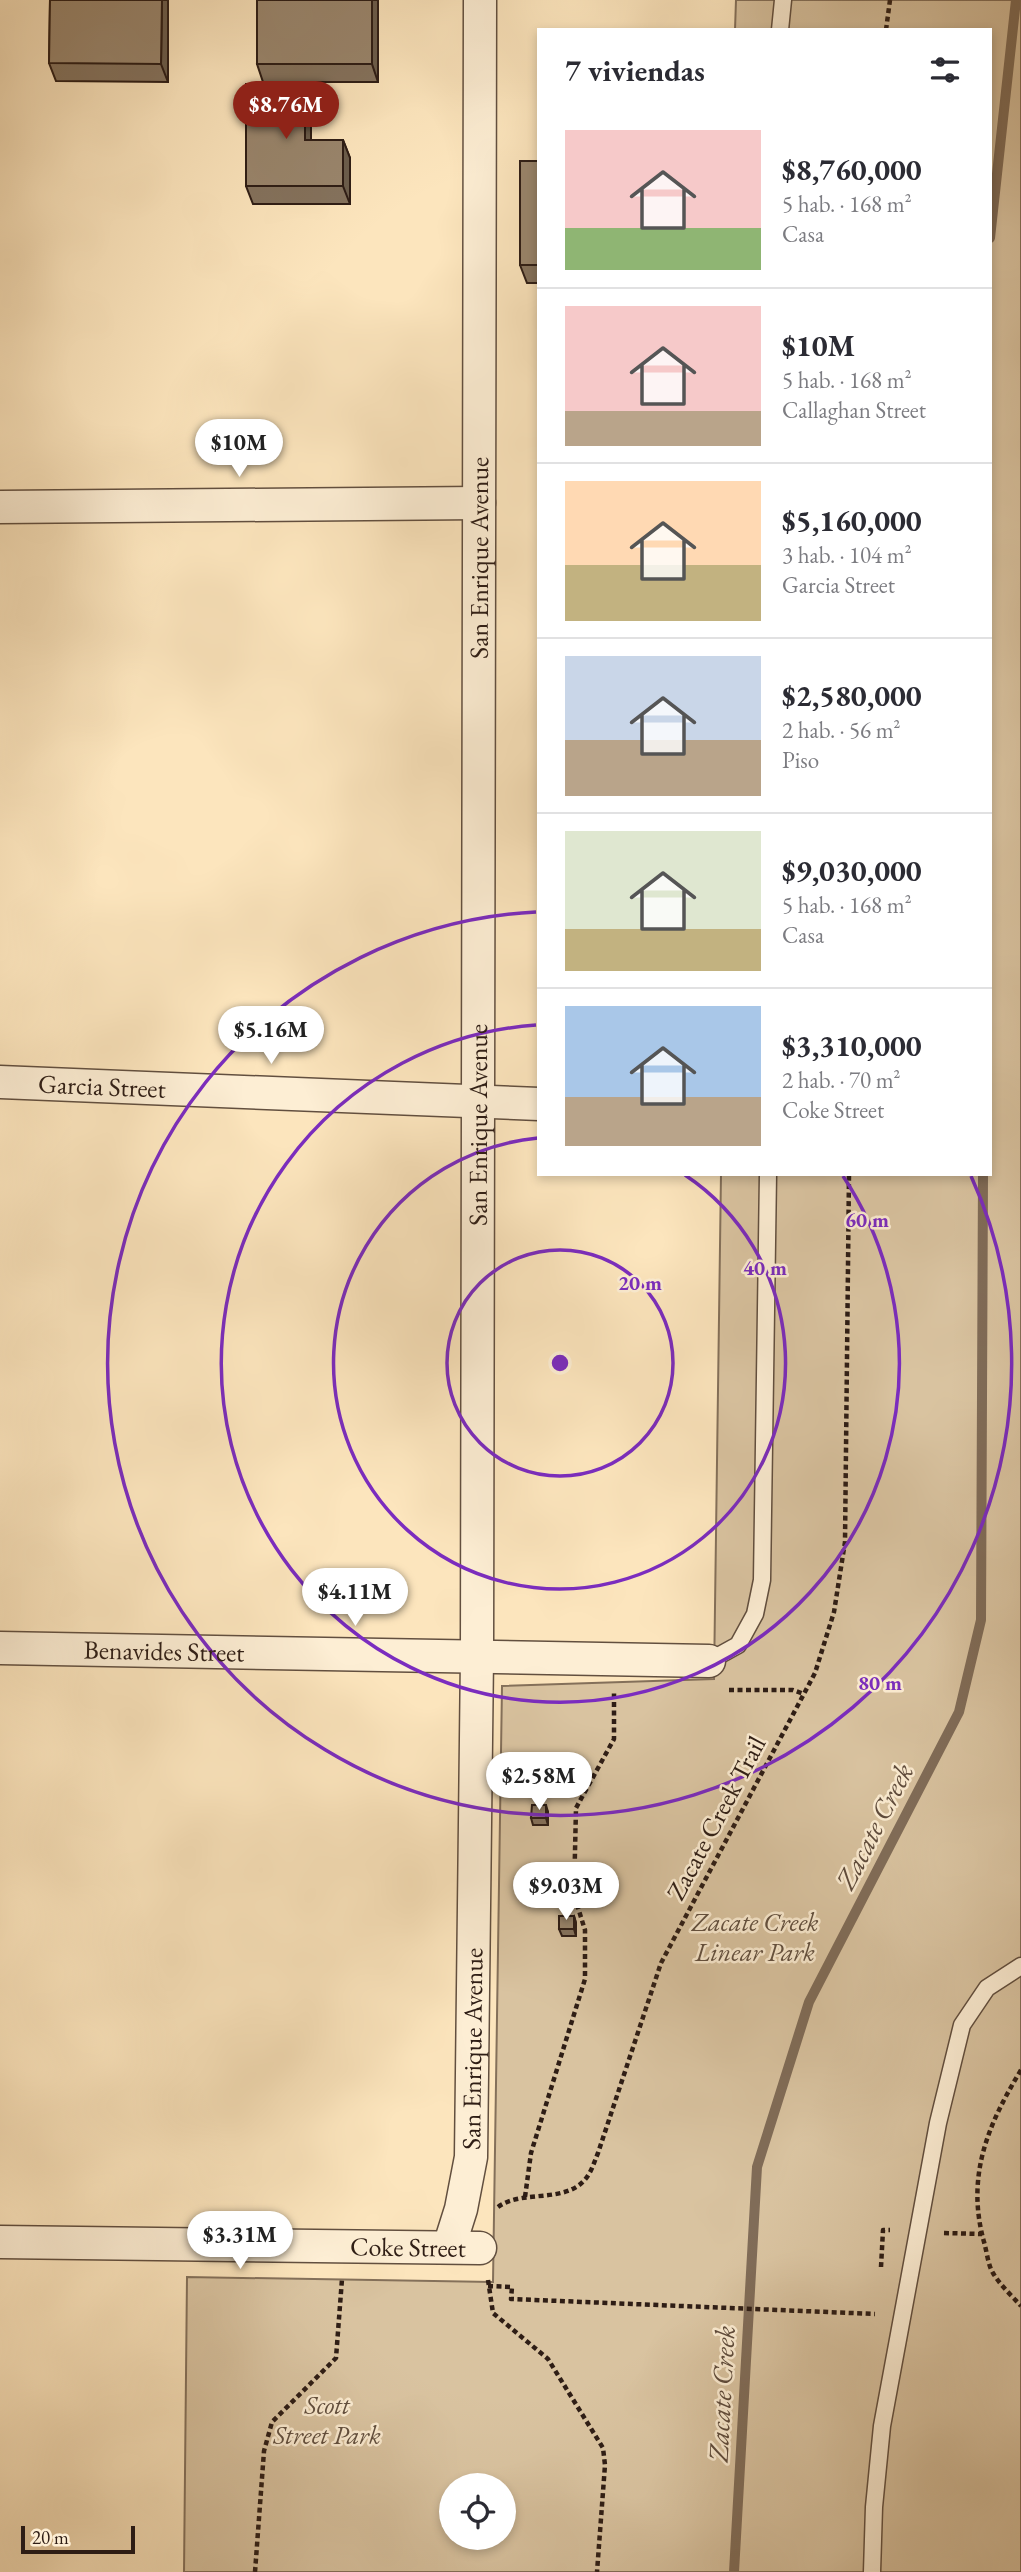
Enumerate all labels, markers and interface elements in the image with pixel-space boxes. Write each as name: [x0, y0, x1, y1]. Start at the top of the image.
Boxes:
text: 7 viviendas: [565, 51, 705, 90]
icon: filters: [926, 51, 964, 89]
pin: $8.76M: [229, 82, 343, 141]
text: $8.76M: [249, 89, 323, 119]
text: $8,760,000: [782, 150, 922, 189]
icon: home: [621, 158, 705, 242]
text: 5 hab. · 168 m²: [782, 189, 912, 219]
text: Casa: [782, 219, 824, 249]
text: $10M: [782, 326, 855, 365]
icon: home: [621, 334, 705, 418]
text: 5 hab. · 168 m²: [782, 365, 912, 395]
text: Callaghan Street: [782, 395, 926, 425]
pin: $10M: [198, 420, 280, 479]
text: $10M: [211, 427, 267, 457]
street label: San Enrique Avenue: [462, 457, 496, 659]
text: $5,160,000: [782, 501, 922, 540]
icon: home: [621, 509, 705, 593]
text: 3 hab. · 104 m²: [782, 540, 912, 570]
text: Garcia Street: [782, 570, 895, 600]
text: $2,580,000: [782, 676, 922, 715]
icon: home: [621, 684, 705, 768]
text: 2 hab. · 56 m²: [782, 715, 901, 745]
text: Piso: [782, 745, 819, 775]
text: $9,030,000: [782, 851, 922, 890]
icon: home: [621, 859, 705, 943]
text: 5 hab. · 168 m²: [782, 890, 912, 920]
text: Casa: [782, 920, 824, 950]
pin: $5.16M: [214, 1006, 328, 1066]
text: $5.16M: [234, 1014, 308, 1044]
street label: San Enrique Avenue: [461, 1024, 495, 1226]
text: $3,310,000: [782, 1026, 922, 1065]
icon: home: [621, 1034, 705, 1118]
text: 2 hab. · 70 m²: [782, 1065, 901, 1095]
street label: Garcia Street: [37, 1067, 166, 1106]
text: Coke Street: [782, 1095, 884, 1125]
text: 60 m: [845, 1206, 889, 1233]
text: 40 m: [743, 1254, 787, 1281]
text: 20 m: [618, 1269, 662, 1296]
centre of rings: [548, 1351, 572, 1375]
pin: $4.11M: [298, 1568, 412, 1628]
text: $4.11M: [318, 1576, 392, 1606]
street label: Benavides Street: [83, 1633, 245, 1669]
text: 80 m: [858, 1669, 902, 1696]
street label: Zacate Creek Trail: [658, 1730, 774, 1906]
pin: $2.58M: [482, 1752, 596, 1812]
water label: Zacate Creek: [826, 1757, 921, 1896]
text: $2.58M: [502, 1760, 576, 1790]
pin: $9.03M: [509, 1862, 623, 1922]
text: $9.03M: [529, 1870, 603, 1900]
park label: Zacate Creek Linear Park: [690, 1905, 819, 1969]
street label: San Enrique Avenue: [454, 1948, 491, 2150]
pin: $3.31M: [183, 2212, 297, 2271]
text: $3.31M: [203, 2219, 277, 2249]
street label: Coke Street: [350, 2229, 466, 2265]
water label: Zacate Creek: [699, 2325, 743, 2464]
park label: Scott Street Park: [272, 2388, 381, 2452]
map controls: [439, 2473, 516, 2550]
button: locate: [439, 2473, 516, 2550]
scale bar: [21, 2523, 135, 2555]
text: 20 m: [32, 2525, 69, 2550]

